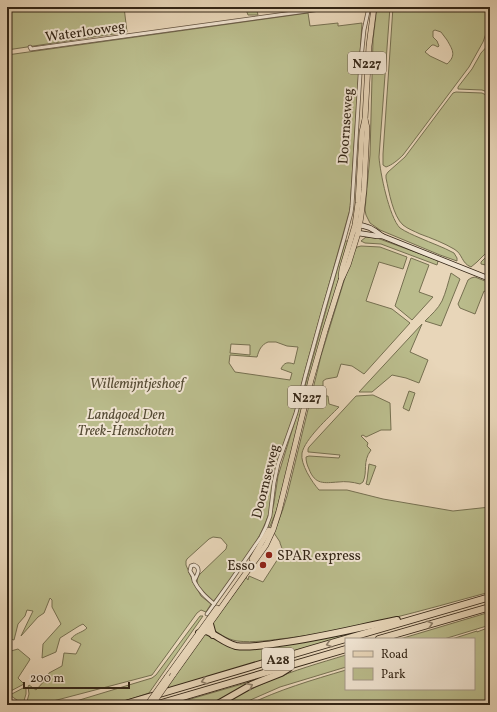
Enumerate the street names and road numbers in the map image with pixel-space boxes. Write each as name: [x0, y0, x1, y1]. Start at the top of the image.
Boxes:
street label: Waterlooweg: [44, 17, 126, 47]
road number: N227: [348, 52, 386, 74]
street label: Doornseweg: [334, 87, 359, 165]
road number: N227: [288, 386, 326, 408]
street label: Doornseweg: [248, 442, 285, 521]
road number: A28: [262, 648, 294, 670]

